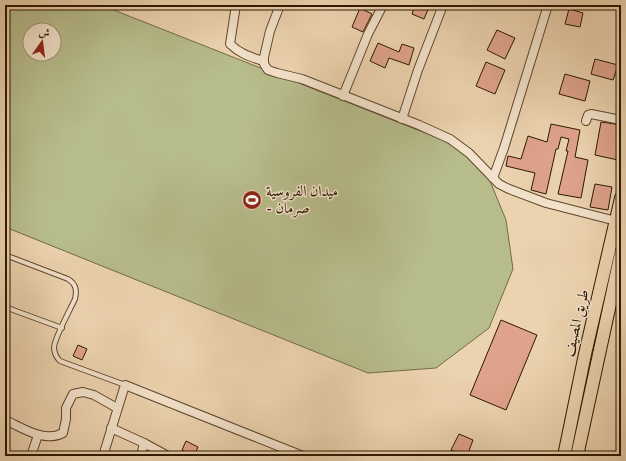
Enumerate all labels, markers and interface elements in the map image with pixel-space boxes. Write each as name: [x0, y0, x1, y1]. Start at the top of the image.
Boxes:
north arrow: [22, 22, 62, 62]
text: ش: [37, 25, 51, 40]
place label: ميدان الفروسية - صرمان: [266, 182, 338, 218]
sports icon: ميدان الفروسية - صرمان: [241, 189, 263, 211]
street label: طريق المصيف: [559, 287, 593, 359]

